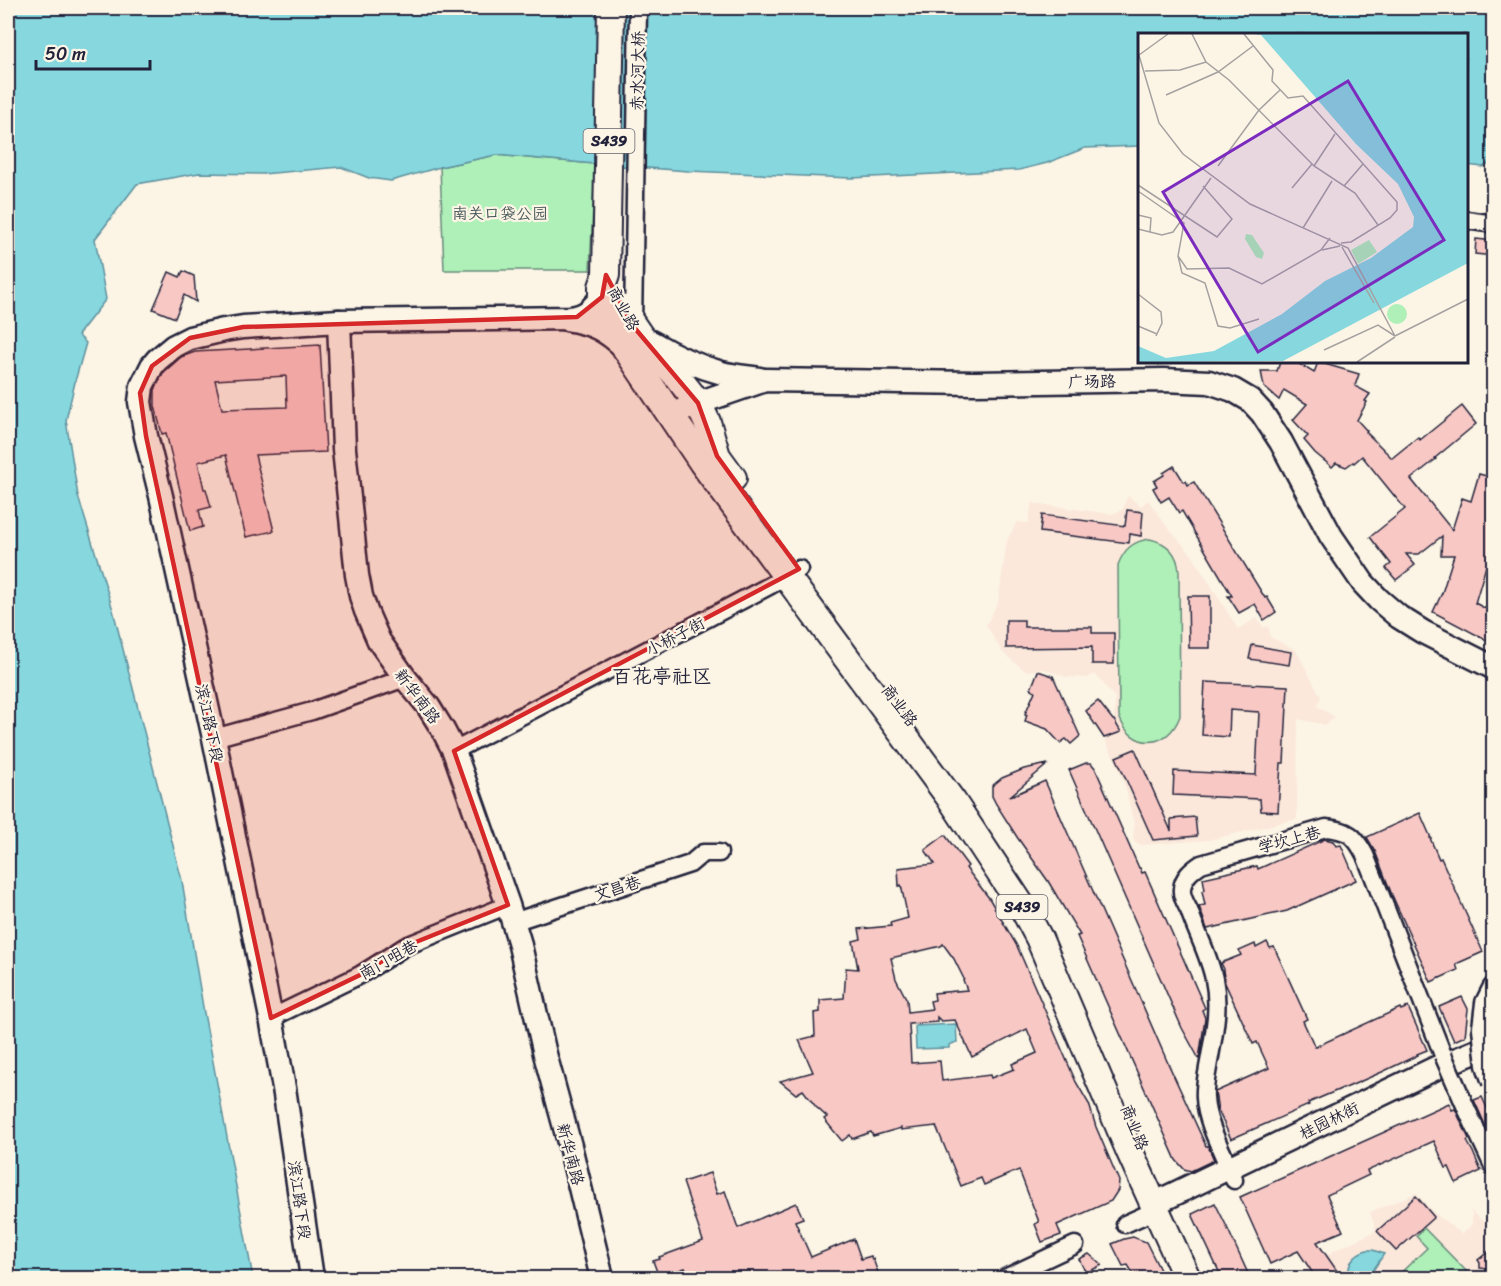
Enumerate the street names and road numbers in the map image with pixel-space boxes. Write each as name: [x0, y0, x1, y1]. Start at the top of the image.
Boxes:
street label: 赤水河大桥: [622, 31, 653, 111]
road number: S439: [584, 129, 634, 153]
street label: 商业路: [599, 280, 648, 336]
street label: 广场路: [1068, 367, 1116, 396]
street label: 小桥子街: [640, 609, 710, 664]
street label: 新华南路: [387, 662, 448, 731]
street label: 商业路: [874, 677, 926, 733]
street label: 滨江路下段: [187, 681, 232, 765]
street label: 学坎上巷: [1254, 817, 1324, 862]
street label: 文昌巷: [590, 867, 644, 910]
road number: S439: [996, 895, 1048, 919]
street label: 南门咀巷: [353, 931, 423, 988]
street label: 桂园林街: [1294, 1093, 1364, 1148]
street label: 商业路: [1112, 1099, 1157, 1155]
street label: 新华南路: [548, 1119, 593, 1189]
street label: 滨江路下段: [280, 1158, 319, 1242]

